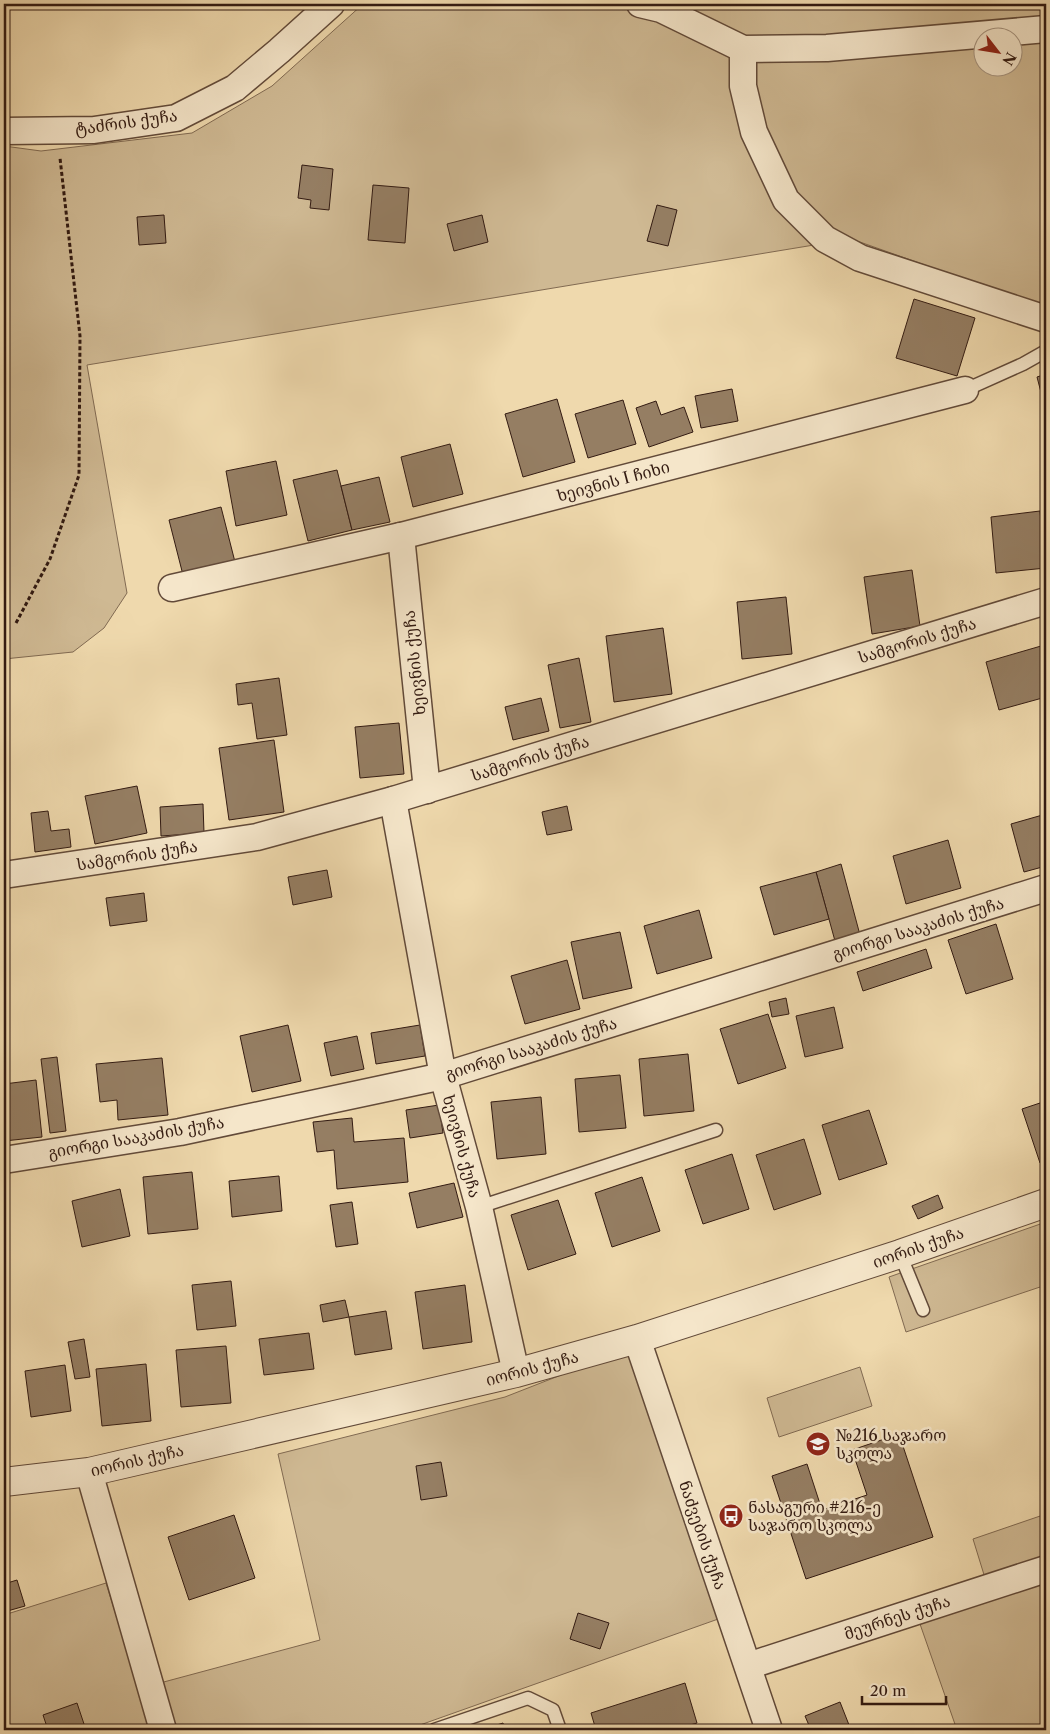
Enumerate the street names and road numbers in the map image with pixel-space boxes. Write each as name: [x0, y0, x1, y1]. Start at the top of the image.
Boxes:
street label: ტაძრის ქუჩა: [74, 105, 178, 139]
street label: ხეივნის I ჩიხი: [554, 456, 672, 506]
street label: ხეივნის ქუჩა: [399, 609, 429, 717]
street label: სამგორის ქუჩა: [856, 613, 978, 667]
street label: სამგორის ქუჩა: [469, 731, 591, 785]
street label: სამგორის ქუჩა: [75, 836, 199, 874]
street label: გიორგი სააკაძის ქუჩა: [830, 892, 1006, 964]
street label: გიორგი სააკაძის ქუჩა: [443, 1012, 619, 1084]
street label: ხეივნის ქუჩა: [439, 1092, 485, 1200]
street label: გიორგი სააკაძის ქუჩა: [46, 1112, 226, 1162]
street label: იორის ქუჩა: [870, 1222, 966, 1272]
street label: იორის ქუჩა: [483, 1346, 581, 1390]
street label: იორის ქუჩა: [88, 1440, 186, 1480]
street label: ნაძვების ქუჩა: [675, 1478, 731, 1592]
street label: მეურნეს ქუჩა: [841, 1590, 953, 1644]

